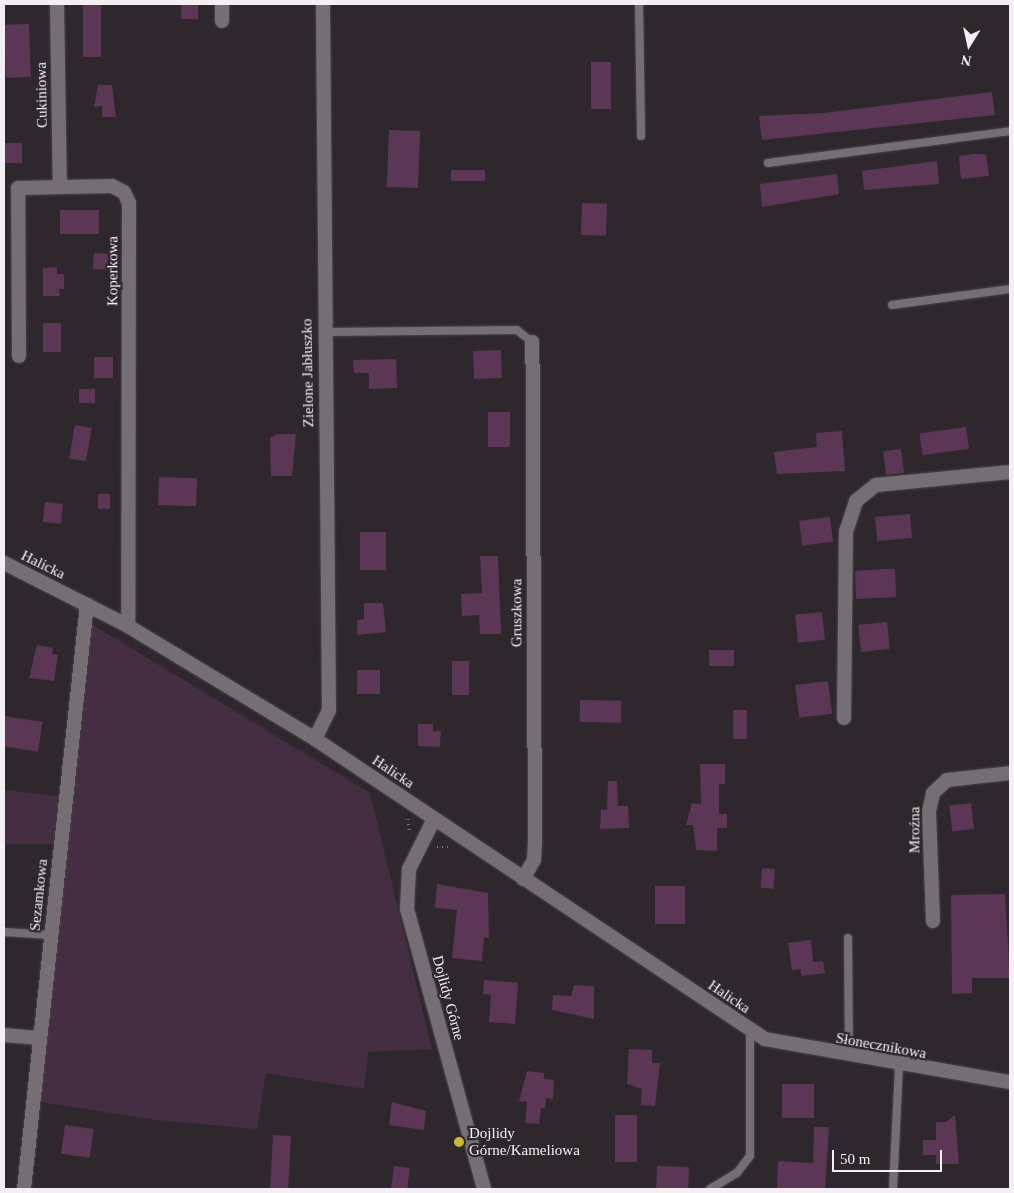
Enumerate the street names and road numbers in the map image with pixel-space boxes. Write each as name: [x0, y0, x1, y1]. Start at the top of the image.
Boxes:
street label: Cukiniowa: [32, 62, 52, 128]
street label: Koperkowa: [104, 236, 122, 306]
street label: Zielone Jabłuszko: [298, 318, 318, 428]
street label: Halicka: [18, 547, 68, 583]
street label: Gruszkowa: [508, 579, 526, 647]
street label: Halicka: [369, 751, 417, 793]
street label: Mroźna: [906, 807, 924, 853]
street label: Sezamkowa: [26, 858, 52, 932]
street label: Dojlidy Górne: [428, 954, 468, 1042]
street label: Halicka: [705, 976, 753, 1018]
street label: Słonecznikowa: [834, 1029, 928, 1063]

